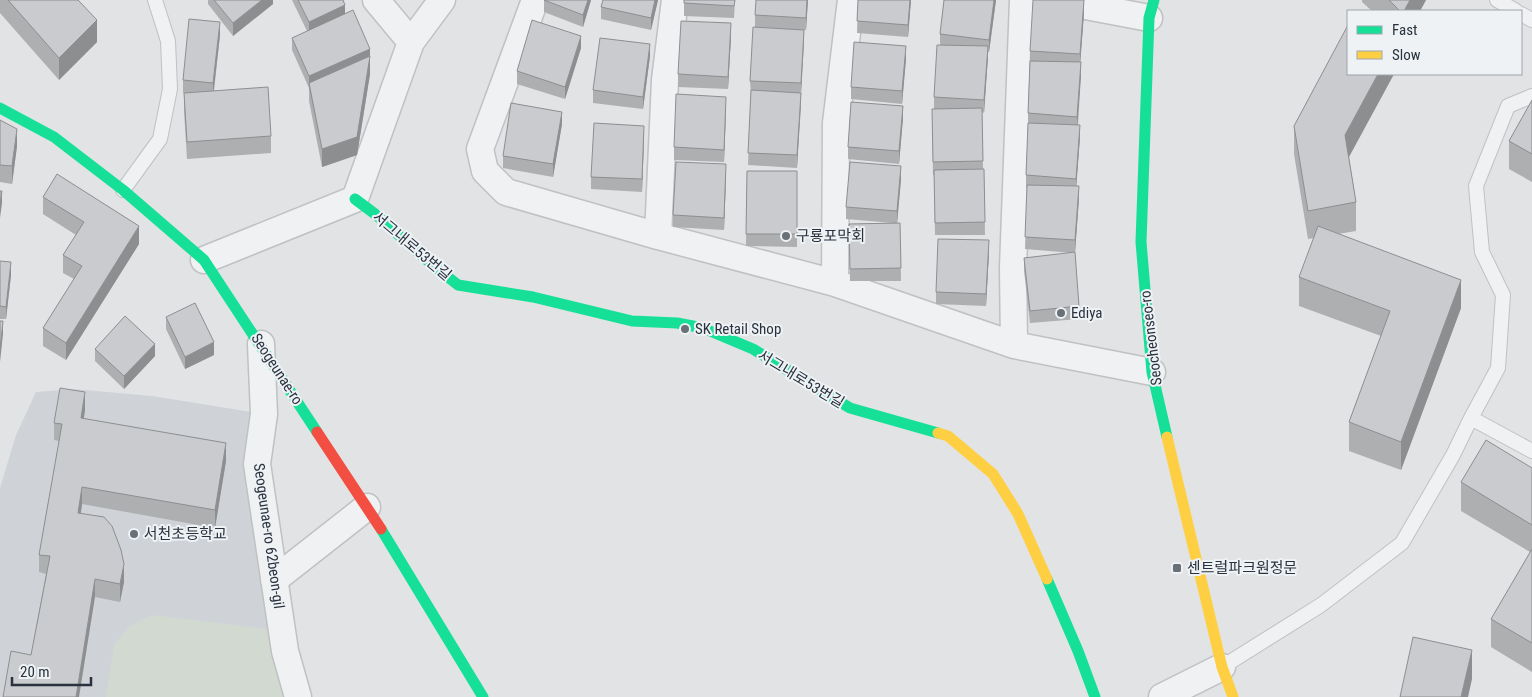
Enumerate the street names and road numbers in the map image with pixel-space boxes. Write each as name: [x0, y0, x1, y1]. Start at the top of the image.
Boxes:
street label: 서그내로53번길: [369, 208, 455, 284]
street label: Seocheonseo-ro: [1136, 290, 1166, 386]
street label: Seogeunae-ro: [247, 330, 307, 408]
street label: 서그내로53번길: [755, 346, 847, 412]
street label: Seogeunae-ro 62beon-gil: [250, 462, 288, 610]

